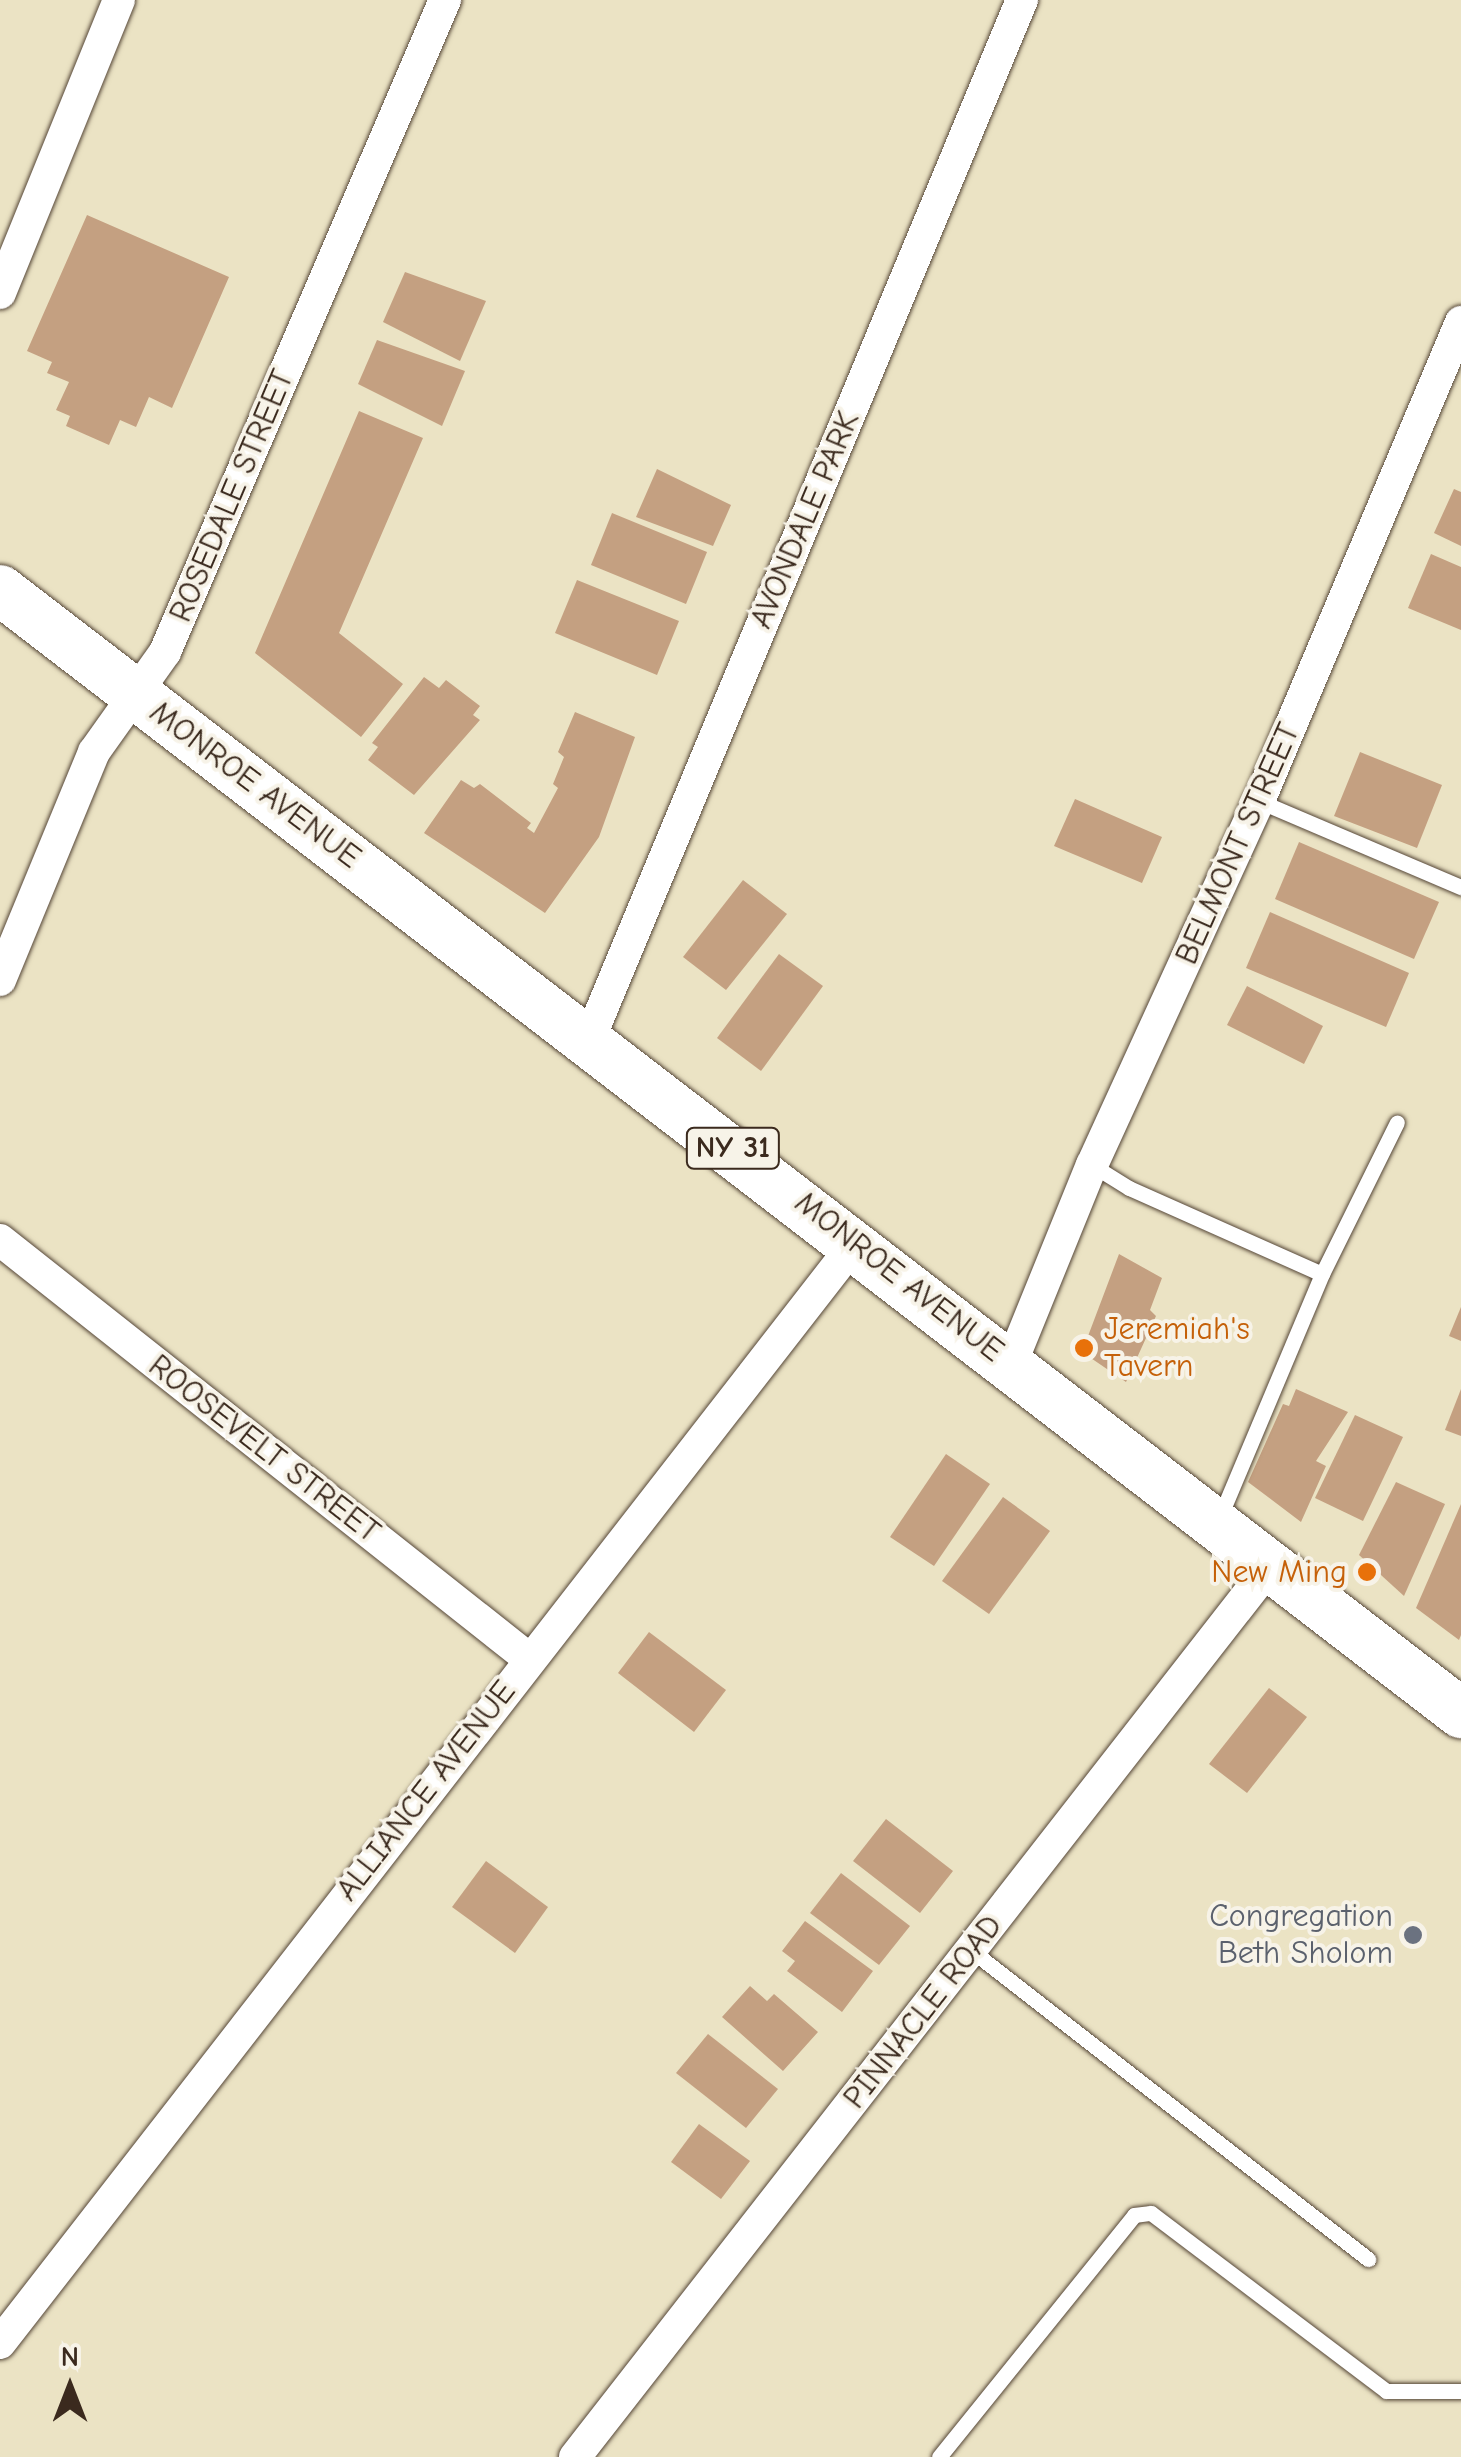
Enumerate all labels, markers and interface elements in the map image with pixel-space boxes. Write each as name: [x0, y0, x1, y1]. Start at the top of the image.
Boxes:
street label: ROSEDALE STREET: [162, 364, 302, 628]
street label: AVONDALE PARK: [742, 406, 868, 634]
street label: MONROE AVENUE: [142, 693, 368, 877]
street label: BELMONT STREET: [1168, 718, 1308, 970]
road number: NY 31: [686, 1123, 780, 1173]
street label: MONROE AVENUE: [787, 1184, 1011, 1370]
place label: Jeremiah's Tavern: [1104, 1311, 1250, 1386]
marker: Jeremiah's Tavern: [1073, 1337, 1095, 1359]
street label: ROOSEVELT STREET: [141, 1347, 387, 1551]
place label: New Ming: [1211, 1553, 1347, 1591]
marker: New Ming: [1356, 1561, 1378, 1583]
street label: ALLIANCE AVENUE: [328, 1673, 524, 1909]
place label: Congregation Beth Sholom: [1209, 1898, 1393, 1973]
street label: PINNACLE ROAD: [836, 1908, 1010, 2116]
marker: Congregation Beth Sholom: [1402, 1924, 1424, 1946]
north arrow: [20, 2337, 120, 2437]
text: N: [61, 2341, 79, 2373]

